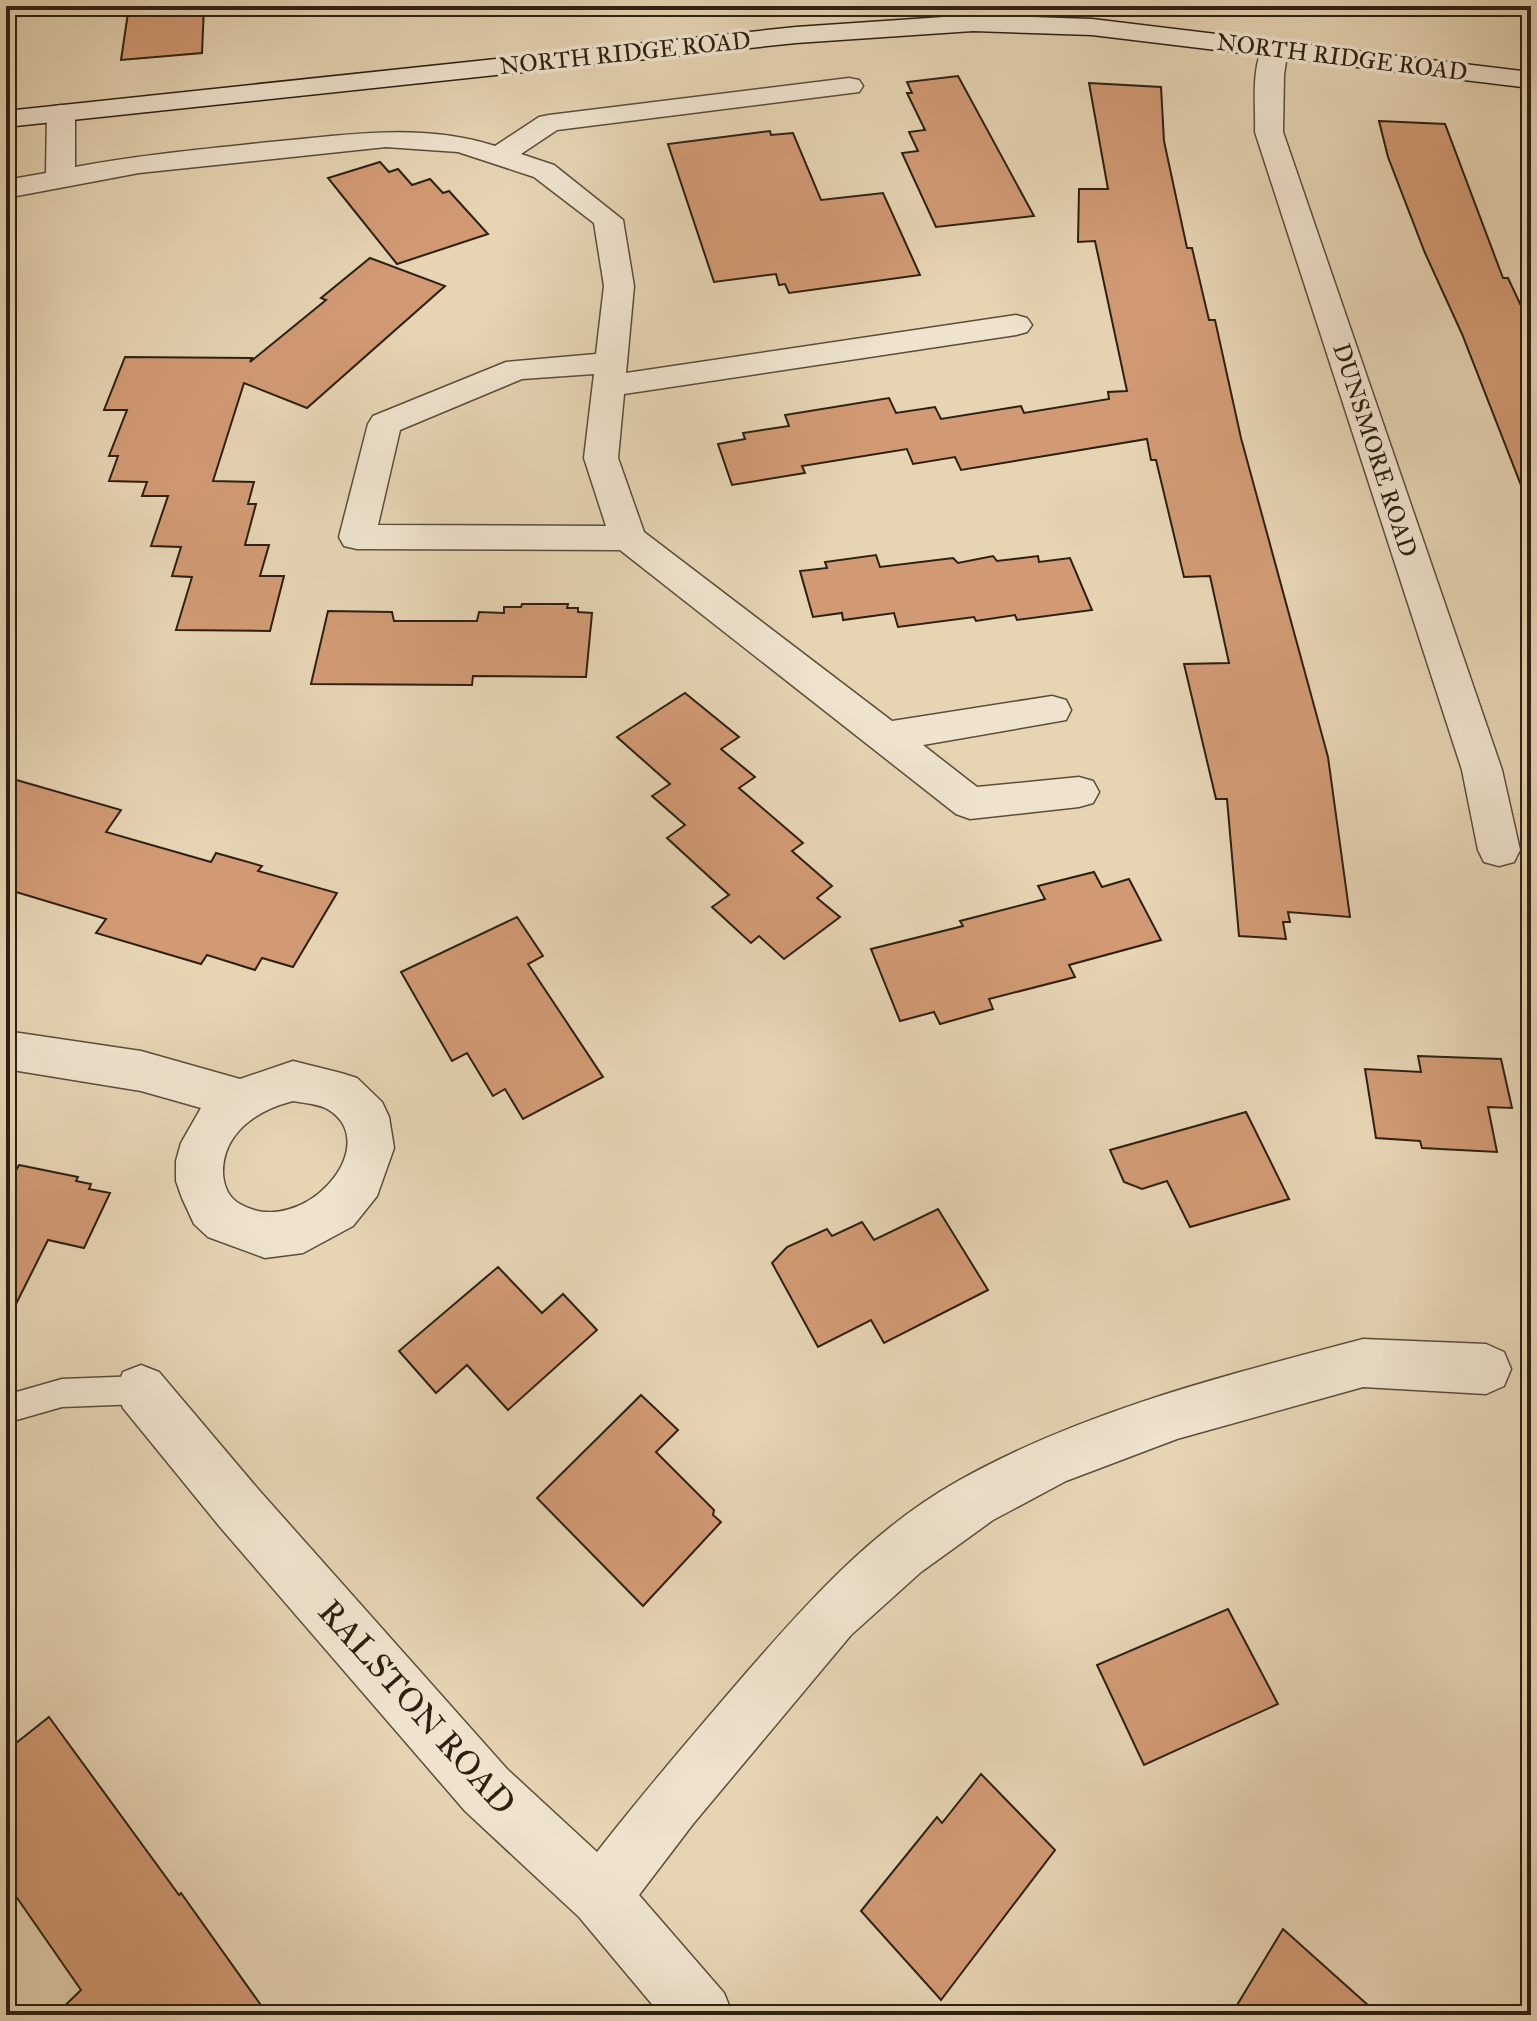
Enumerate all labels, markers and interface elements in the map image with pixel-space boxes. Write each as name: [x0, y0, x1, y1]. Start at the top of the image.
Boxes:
street label: NORTH RIDGE ROAD: [498, 25, 752, 81]
street label: NORTH RIDGE ROAD: [1215, 27, 1469, 87]
street label: DUNSMORE ROAD: [1326, 339, 1424, 561]
street label: RALSTON ROAD: [310, 1591, 524, 1823]

